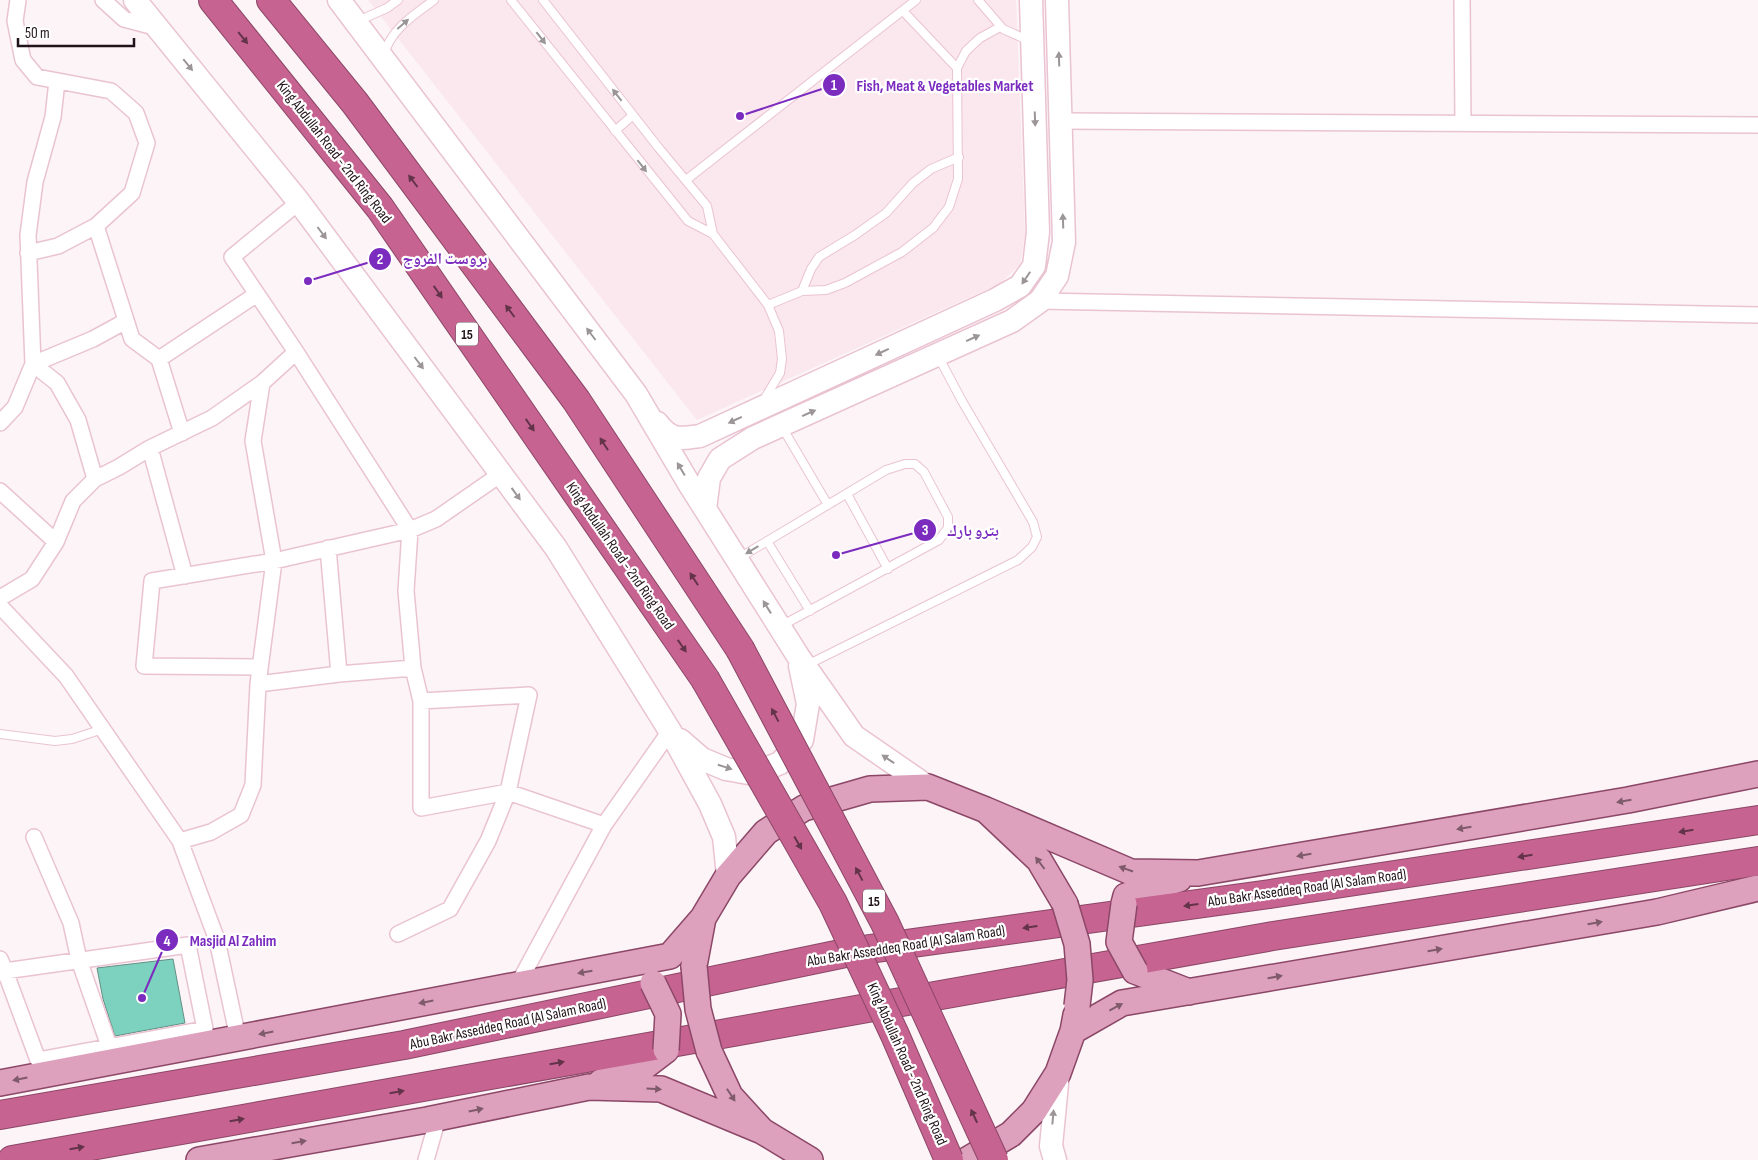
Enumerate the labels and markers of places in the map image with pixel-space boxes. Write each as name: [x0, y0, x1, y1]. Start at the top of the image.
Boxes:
callout: Fish, Meat & Vegetables Market: [822, 70, 1043, 101]
callout: بروست الفروج: [368, 243, 497, 274]
callout: بترو بارك: [912, 515, 1009, 546]
callout: Masjid Al Zahim: [154, 925, 286, 956]

